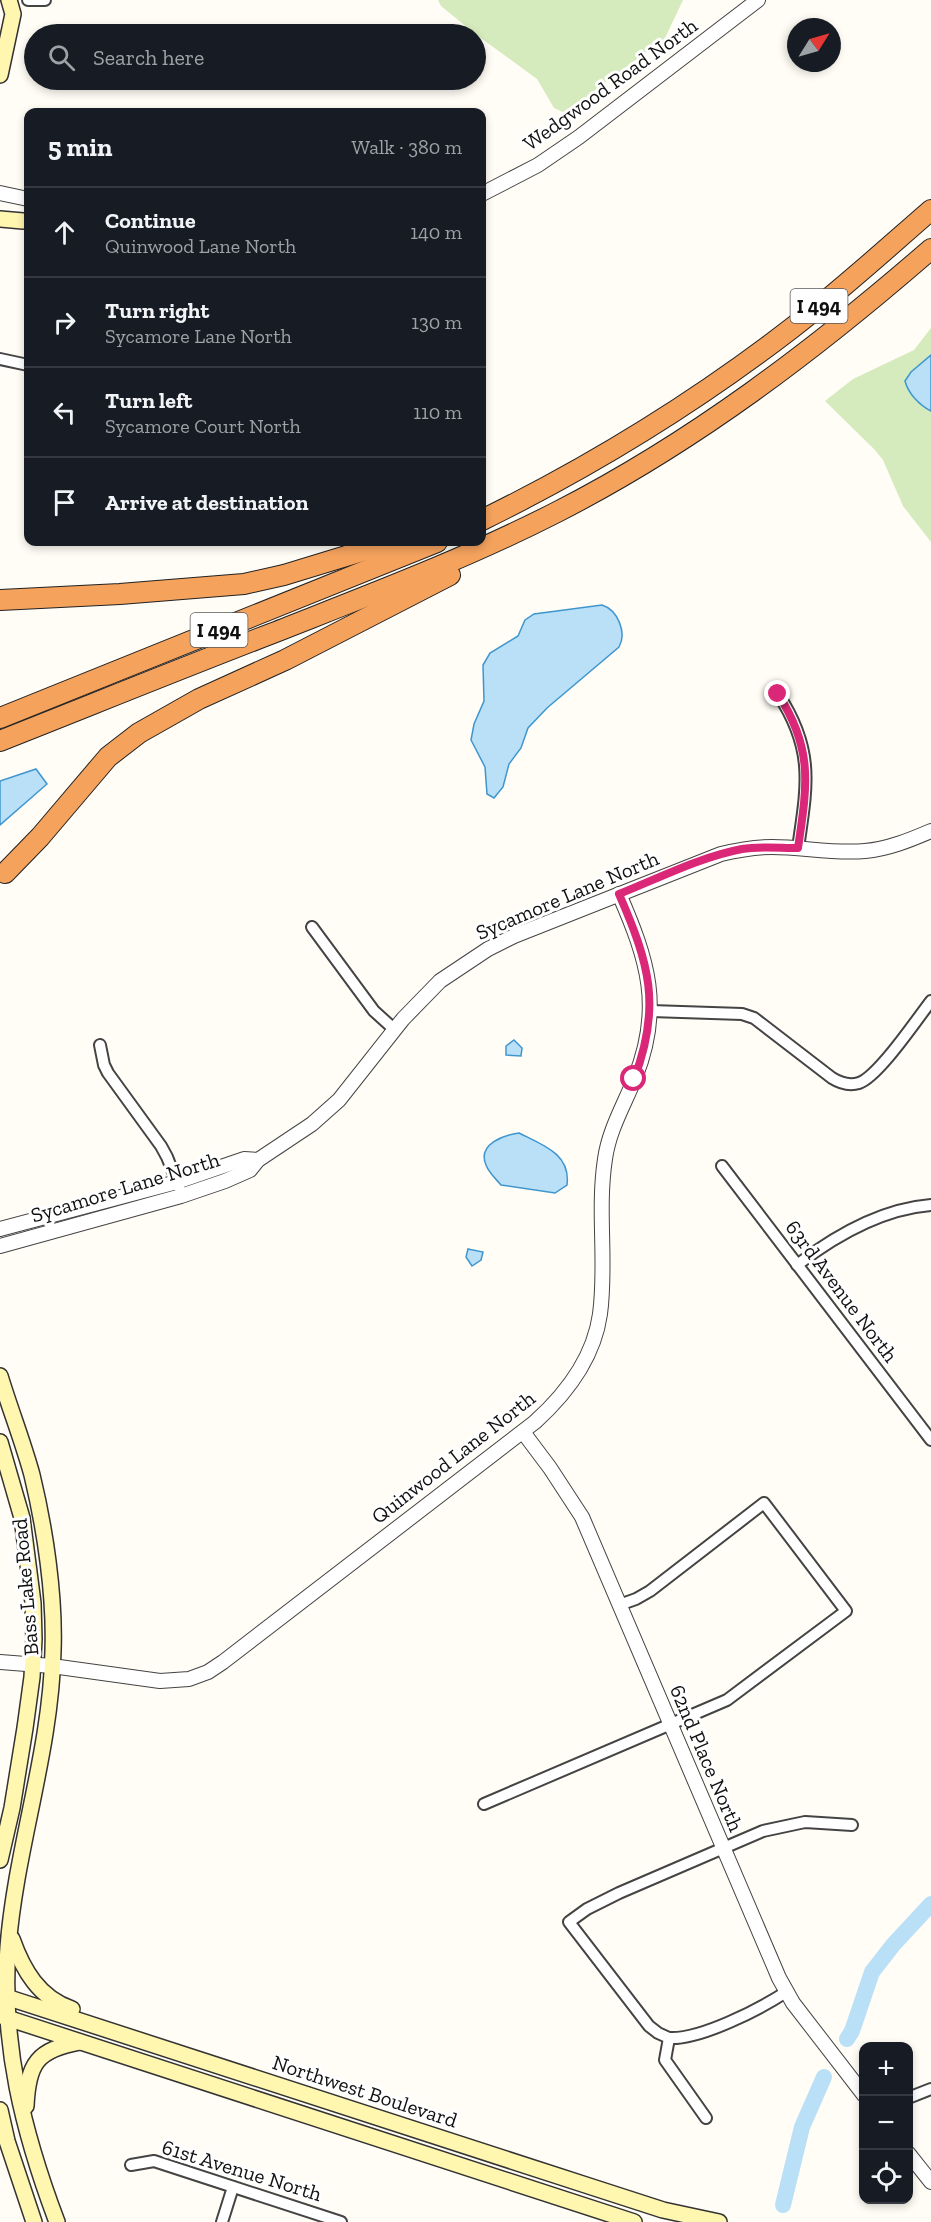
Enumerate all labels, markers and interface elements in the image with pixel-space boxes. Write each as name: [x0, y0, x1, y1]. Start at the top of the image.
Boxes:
street label: Wedgwood Road North: [518, 12, 702, 156]
north arrow: [787, 18, 841, 72]
search box: [24, 24, 486, 90]
icon: search: [45, 41, 78, 74]
text: Search here: [93, 44, 204, 71]
text: 5 min: [48, 131, 112, 163]
text: Walk · 380 m: [352, 135, 462, 159]
text: Continue: [105, 207, 196, 234]
icon: ahead: [48, 216, 81, 249]
text: 140 m: [410, 220, 462, 244]
text: Quinwood Lane North: [105, 234, 296, 258]
road number: I 494: [790, 289, 848, 323]
text: Turn right: [105, 297, 209, 324]
icon: right: [48, 306, 81, 339]
text: 130 m: [411, 310, 462, 334]
text: Sycamore Lane North: [105, 324, 292, 348]
text: Turn left: [105, 387, 192, 414]
icon: left: [48, 396, 81, 429]
text: 110 m: [413, 400, 462, 424]
text: Sycamore Court North: [105, 414, 301, 438]
icon: arrive: [48, 486, 81, 519]
text: Arrive at destination: [105, 489, 308, 516]
road number: I 494: [190, 613, 248, 647]
route end: [764, 680, 790, 706]
street label: Sycamore Lane North: [472, 845, 662, 945]
route start: [620, 1065, 646, 1091]
street label: Sycamore Lane North: [28, 1146, 223, 1228]
street label: 63rd Avenue North: [780, 1215, 904, 1367]
street label: Quinwood Lane North: [366, 1385, 540, 1529]
street label: Bass Lake Road: [6, 1517, 43, 1657]
street label: 62nd Place North: [665, 1681, 749, 1835]
map controls: [859, 2042, 913, 2204]
button: +: [859, 2042, 913, 2096]
street label: Northwest Boulevard: [269, 2049, 461, 2133]
button: −: [859, 2096, 913, 2150]
street label: 61st Avenue North: [159, 2134, 325, 2206]
button: locate: [859, 2150, 913, 2204]

